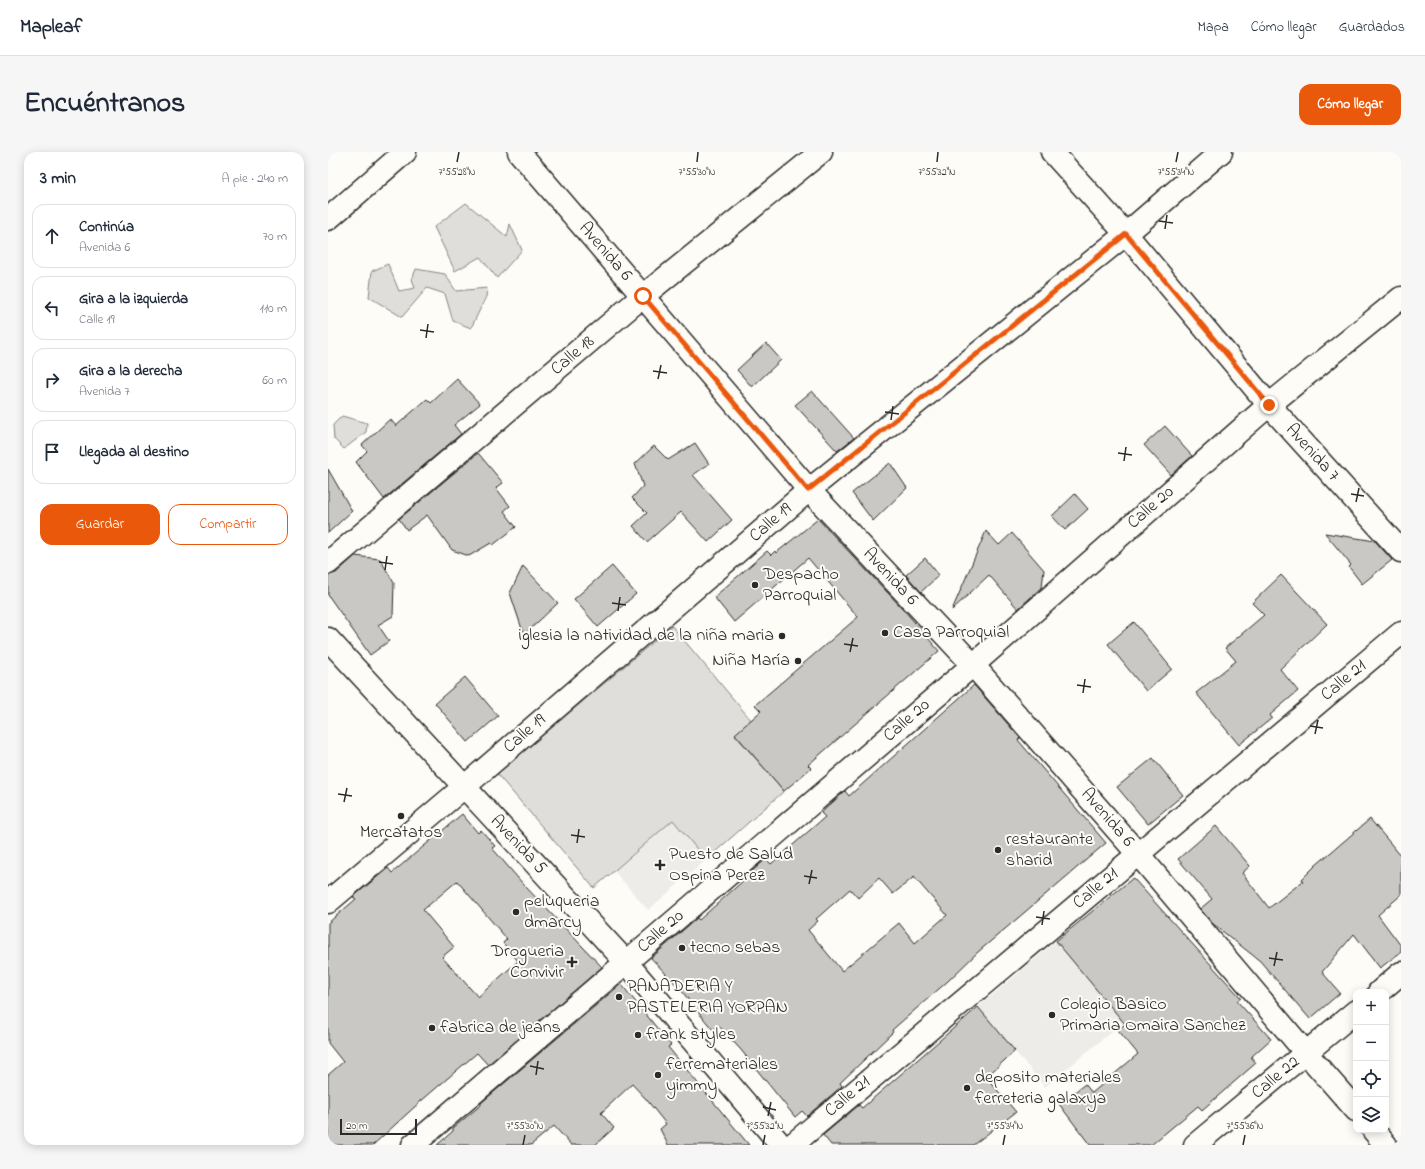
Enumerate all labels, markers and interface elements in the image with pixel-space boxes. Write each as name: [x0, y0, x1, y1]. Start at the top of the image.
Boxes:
text: Mapleaf: [20, 14, 82, 41]
text: Mapa: [1198, 17, 1229, 38]
text: Cómo llegar: [1251, 17, 1317, 38]
text: Guardados: [1339, 17, 1405, 38]
text: Encuéntranos: [24, 84, 185, 125]
button: Cómo llegar: [1299, 84, 1401, 125]
text: 7°55'28"N: [438, 165, 476, 180]
text: 7°55'30"N: [679, 165, 716, 180]
text: 7°55'32"N: [918, 165, 956, 180]
text: 7°55'34"N: [1158, 165, 1195, 180]
text: 3 min: [40, 166, 76, 191]
text: A pie · 240 m: [221, 169, 288, 188]
text: Continúa: [79, 216, 134, 238]
street label: Avenida 6: [572, 217, 638, 287]
icon: ahead: [41, 225, 63, 247]
text: 70 m: [263, 227, 287, 246]
text: Avenida 6: [79, 238, 130, 257]
route start: [634, 287, 652, 305]
text: Gira a la izquierda: [79, 288, 188, 310]
icon: left: [41, 297, 63, 319]
text: 110 m: [260, 299, 287, 318]
text: Calle 19: [79, 310, 115, 329]
street label: Calle 18: [545, 330, 601, 382]
text: Gira a la derecha: [79, 360, 182, 382]
icon: right: [41, 369, 63, 391]
text: 60 m: [262, 371, 287, 390]
text: Avenida 7: [79, 382, 130, 401]
route end: [1260, 396, 1278, 414]
street label: Avenida 7: [1279, 418, 1346, 488]
icon: arrive: [41, 441, 63, 463]
text: Llegada al destino: [79, 441, 189, 463]
street label: Calle 20: [1122, 480, 1180, 536]
street label: Calle 19: [744, 497, 799, 549]
button: Guardar: [40, 504, 160, 545]
button: Compartir: [168, 504, 288, 545]
street label: Avenida 6: [856, 542, 924, 612]
place label: Despacho Parroquial: [762, 562, 839, 609]
marker: Despacho Parroquial: [750, 580, 760, 590]
place label: Casa Parroquial: [893, 620, 1009, 646]
place label: iglesia la natividad de la niña maria: [519, 623, 774, 650]
marker: Casa Parroquial: [880, 628, 890, 638]
marker: iglesia la natividad de la niña maria: [777, 631, 787, 641]
place label: Niña María: [712, 648, 790, 674]
street label: Calle 21: [1315, 654, 1373, 708]
marker: Niña María: [793, 656, 803, 666]
street label: Calle 20: [878, 693, 936, 749]
street label: Calle 19: [498, 708, 553, 760]
street label: Avenida 6: [1074, 783, 1140, 853]
street label: Avenida 5: [483, 809, 553, 881]
marker: Mercatatos: [396, 811, 406, 821]
place label: Mercatatos: [360, 820, 442, 846]
place label: restaurante sharid: [1006, 827, 1094, 874]
place label: Puesto de Salud Ospina Perez: [669, 842, 793, 889]
marker: restaurante sharid: [993, 845, 1003, 855]
marker: Puesto de Salud Ospina Perez: [654, 859, 666, 871]
street label: Calle 21: [1067, 862, 1125, 916]
place label: peluqueria dmarcy: [524, 889, 599, 936]
street label: Calle 20: [632, 904, 690, 960]
marker: peluqueria dmarcy: [511, 907, 521, 917]
place label: tecno sebas: [690, 935, 780, 961]
place label: Drogueria Convivir: [490, 939, 564, 986]
marker: tecno sebas: [677, 943, 687, 953]
marker: Drogueria Convivir: [567, 957, 577, 967]
place label: PANADERIA Y PASTELERIA YORPAN: [627, 974, 788, 1021]
map controls: [1353, 989, 1389, 1133]
button: +: [1353, 989, 1389, 1025]
marker: PANADERIA Y PASTELERIA YORPAN: [614, 992, 624, 1002]
place label: Colegio Basico Primaria Omaira Sanchez: [1060, 992, 1246, 1039]
marker: Colegio Basico Primaria Omaira Sanchez: [1047, 1010, 1057, 1020]
place label: fabrica de jeans: [440, 1015, 561, 1041]
place label: frank styles: [646, 1022, 736, 1048]
marker: fabrica de jeans: [427, 1023, 437, 1033]
button: −: [1353, 1025, 1389, 1061]
marker: frank styles: [633, 1030, 643, 1040]
street label: Calle 22: [1246, 1050, 1306, 1106]
place label: ferremateriales yimmy: [666, 1052, 778, 1099]
button: locate: [1353, 1061, 1389, 1097]
place label: deposito materiales ferreteria galaxya: [975, 1065, 1121, 1113]
marker: ferremateriales yimmy: [653, 1070, 663, 1080]
street label: Calle 21: [819, 1070, 877, 1124]
marker: deposito materiales ferreteria galaxya: [962, 1083, 972, 1093]
button: layers: [1353, 1097, 1389, 1133]
scale bar: [340, 1117, 417, 1136]
text: 20 m: [346, 1118, 368, 1134]
text: 7°55'30"N: [507, 1119, 544, 1134]
text: 7°55'32"N: [746, 1119, 784, 1134]
text: 7°55'34"N: [987, 1119, 1024, 1134]
text: 7°55'36"N: [1227, 1119, 1264, 1134]

